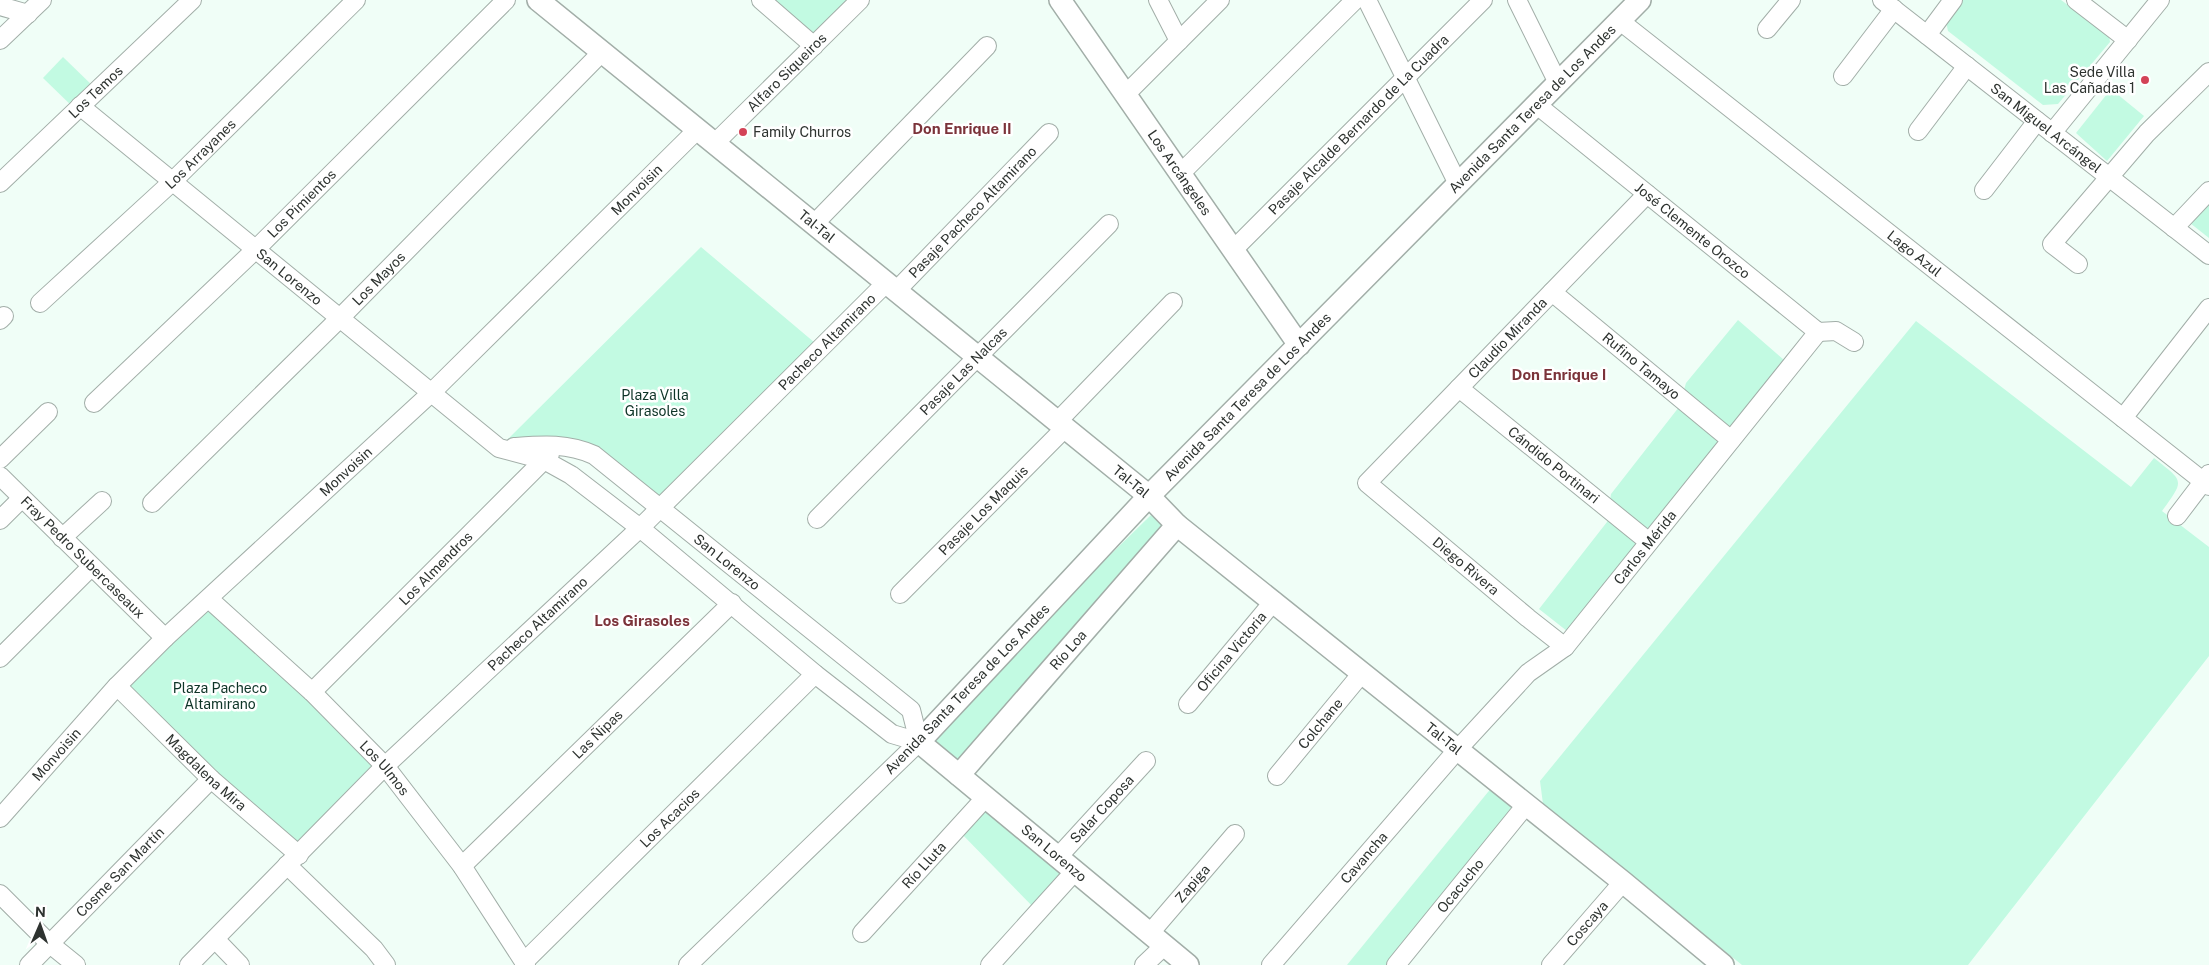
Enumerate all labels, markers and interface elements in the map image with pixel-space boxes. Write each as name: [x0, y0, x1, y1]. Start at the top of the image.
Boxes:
street label: Avenida Santa Teresa de Los Andes: [1446, 21, 1619, 196]
street label: Alfaro Siqueiros: [744, 30, 830, 115]
street label: Pasaje Alcalde Bernardo de La Cuadra: [1265, 31, 1452, 218]
street label: Los Temos: [65, 63, 126, 121]
place label: Sede Villa Las Cañadas 1: [2044, 64, 2135, 96]
marker: Sede Villa Las Cañadas 1: [2139, 74, 2151, 86]
street label: San Miguel Arcángel: [1987, 80, 2105, 176]
street label: Los Arrayanes: [162, 116, 239, 192]
district label: Don Enrique II: [912, 120, 1012, 137]
place label: Family Churros: [753, 124, 851, 140]
marker: Family Churros: [737, 126, 749, 138]
street label: Los Arcángeles: [1145, 127, 1215, 218]
street label: Pasaje Pacheco Altamirano: [905, 143, 1040, 281]
street label: Monvoisin: [608, 161, 665, 218]
street label: Los Pimientos: [264, 166, 339, 241]
street label: José Clemente Orozco: [1632, 180, 1753, 282]
street label: Tal-Tal: [795, 207, 838, 246]
street label: Lago Azul: [1884, 227, 1945, 280]
street label: San Lorenzo: [253, 245, 325, 308]
street label: Los Mayos: [349, 249, 408, 309]
street label: Pacheco Altamirano: [775, 290, 879, 393]
street label: Claudio Miranda: [1465, 294, 1550, 382]
street label: Avenida Santa Teresa de Los Andes: [1161, 309, 1334, 484]
street label: Pasaje Las Nalcas: [917, 324, 1010, 418]
street label: Rufino Tamayo: [1599, 329, 1684, 403]
district label: Don Enrique I: [1512, 366, 1606, 383]
park label: Plaza Villa Girasoles: [621, 387, 689, 419]
street label: Cándido Portinari: [1505, 423, 1603, 507]
street label: Monvoisin: [316, 444, 375, 500]
street label: Pasaje Los Maquis: [935, 462, 1031, 558]
street label: Tal-Tal: [1110, 462, 1153, 501]
street label: Fray Pedro Subercaseaux: [18, 493, 148, 622]
street label: Carlos Mérida: [1610, 507, 1680, 588]
street label: Los Almendros: [396, 528, 476, 608]
street label: San Lorenzo: [691, 531, 763, 593]
street label: Diego Rivera: [1430, 534, 1502, 598]
street label: Pacheco Altamirano: [484, 573, 591, 674]
street label: Avenida Santa Teresa de Los Andes: [881, 601, 1053, 777]
street label: Oficina Victoria: [1194, 609, 1270, 695]
district label: Los Girasoles: [594, 612, 690, 629]
street label: Río Loa: [1046, 627, 1090, 673]
park label: Plaza Pacheco Altamirano: [173, 680, 267, 712]
street label: Colchane: [1295, 695, 1346, 752]
street label: Las Ñipas: [569, 706, 626, 762]
street label: Tal-Tal: [1422, 719, 1465, 758]
street label: Monvoisin: [29, 725, 84, 784]
street label: Magdalena Mira: [162, 731, 250, 814]
street label: Los Ulmos: [357, 737, 413, 799]
street label: Salar Coposa: [1067, 772, 1137, 846]
street label: Los Acacios: [637, 785, 703, 851]
street label: San Lorenzo: [1018, 821, 1090, 885]
street label: Cosme San Martín: [73, 824, 167, 920]
street label: Cavancha: [1337, 829, 1391, 887]
street label: Río Lluta: [899, 838, 949, 892]
street label: Ocacucho: [1434, 856, 1487, 916]
street label: Zapiga: [1172, 861, 1213, 906]
street label: Coscaya: [1563, 898, 1611, 949]
north arrow: [15, 900, 65, 950]
text: N: [35, 904, 46, 920]

